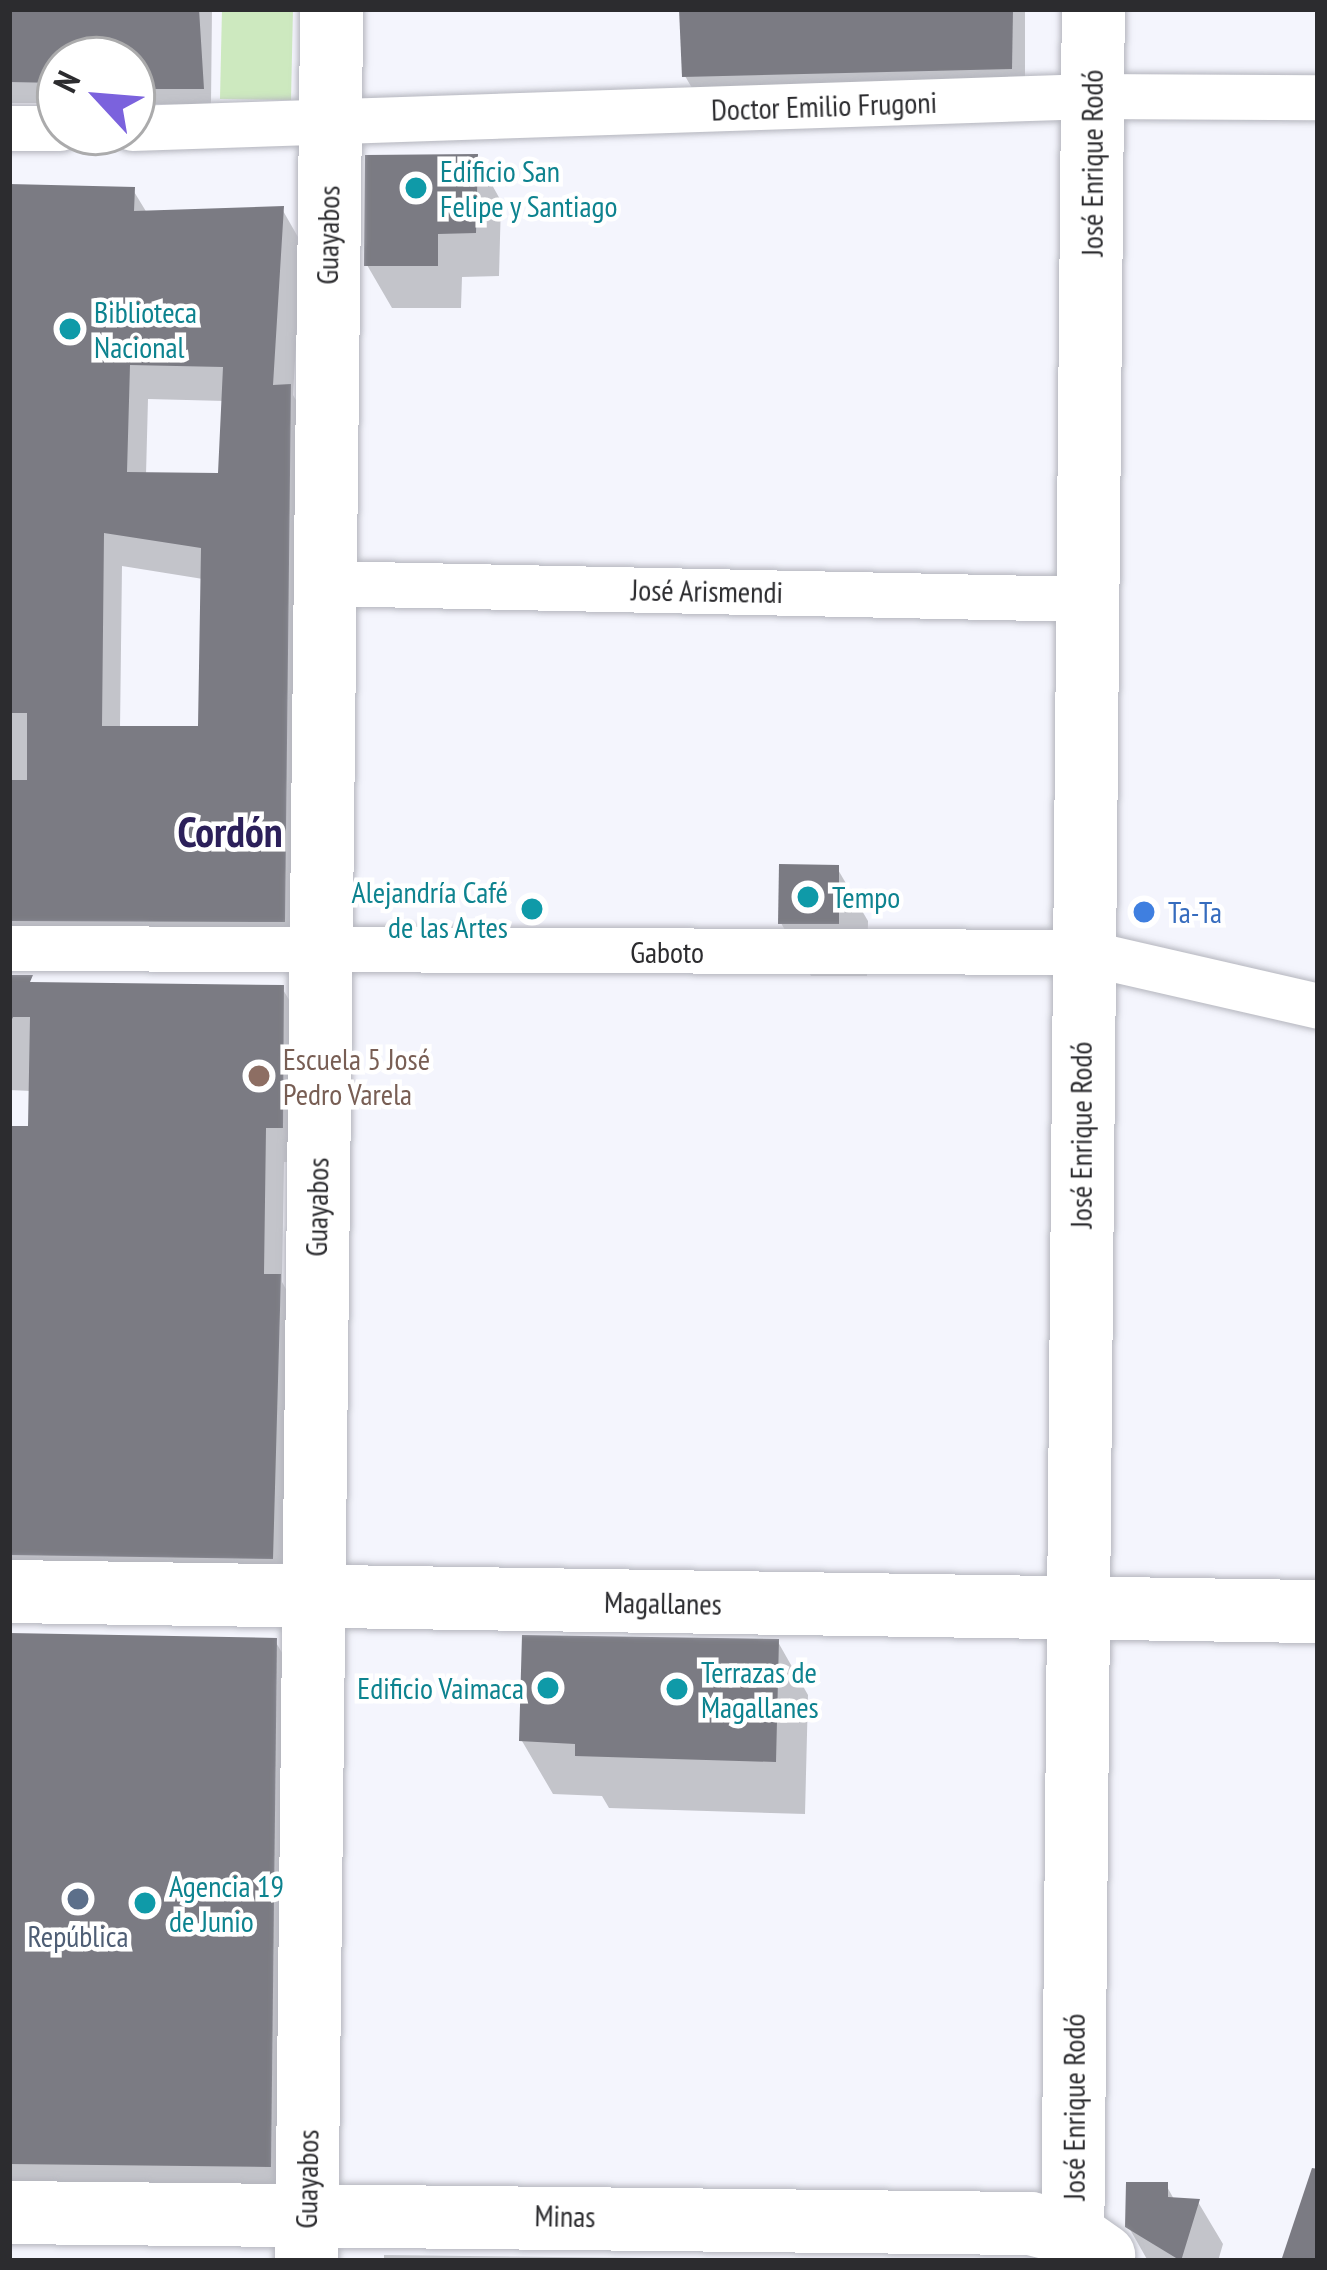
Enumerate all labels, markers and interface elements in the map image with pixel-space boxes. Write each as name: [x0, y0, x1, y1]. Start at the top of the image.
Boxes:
north arrow: [36, 36, 156, 156]
text: N: [43, 64, 89, 99]
street label: José Enrique Rodó: [1074, 70, 1110, 256]
street label: Doctor Emilio Frugoni: [710, 84, 938, 128]
place label: Edificio San Felipe y Santiago: [440, 153, 618, 224]
marker: Edificio San Felipe y Santiago: [403, 175, 429, 201]
street label: Guayabos: [309, 185, 347, 285]
place label: Biblioteca Nacional: [94, 294, 197, 364]
marker: Biblioteca Nacional: [57, 316, 83, 342]
street label: José Arismendi: [630, 572, 784, 610]
district label: Cordón: [177, 807, 283, 857]
place label: Alejandría Café de las Artes: [352, 874, 508, 944]
place label: Tempo: [832, 879, 900, 915]
marker: Tempo: [795, 884, 821, 910]
place label: Ta-Ta: [1168, 894, 1222, 930]
marker: Alejandría Café de las Artes: [519, 896, 545, 922]
marker: Ta-Ta: [1131, 899, 1157, 925]
street label: Gaboto: [630, 934, 704, 970]
place label: Escuela 5 José Pedro Varela: [283, 1041, 430, 1112]
street label: José Enrique Rodó: [1063, 1042, 1099, 1228]
marker: Escuela 5 José Pedro Varela: [246, 1063, 272, 1089]
street label: Guayabos: [298, 1157, 336, 1257]
street label: Magallanes: [604, 1584, 722, 1622]
place label: Terrazas de Magallanes: [701, 1654, 819, 1724]
place label: Edificio Vaimaca: [357, 1670, 524, 1706]
marker: Edificio Vaimaca: [535, 1675, 561, 1701]
marker: Terrazas de Magallanes: [664, 1676, 690, 1702]
place label: Agencia 19 de Junio: [169, 1868, 284, 1938]
marker: República: [65, 1886, 91, 1912]
marker: Agencia 19 de Junio: [132, 1890, 158, 1916]
place label: República: [28, 1918, 128, 1954]
street label: José Enrique Rodó: [1056, 2014, 1092, 2200]
street label: Guayabos: [288, 2129, 326, 2229]
street label: Minas: [534, 2197, 596, 2235]

